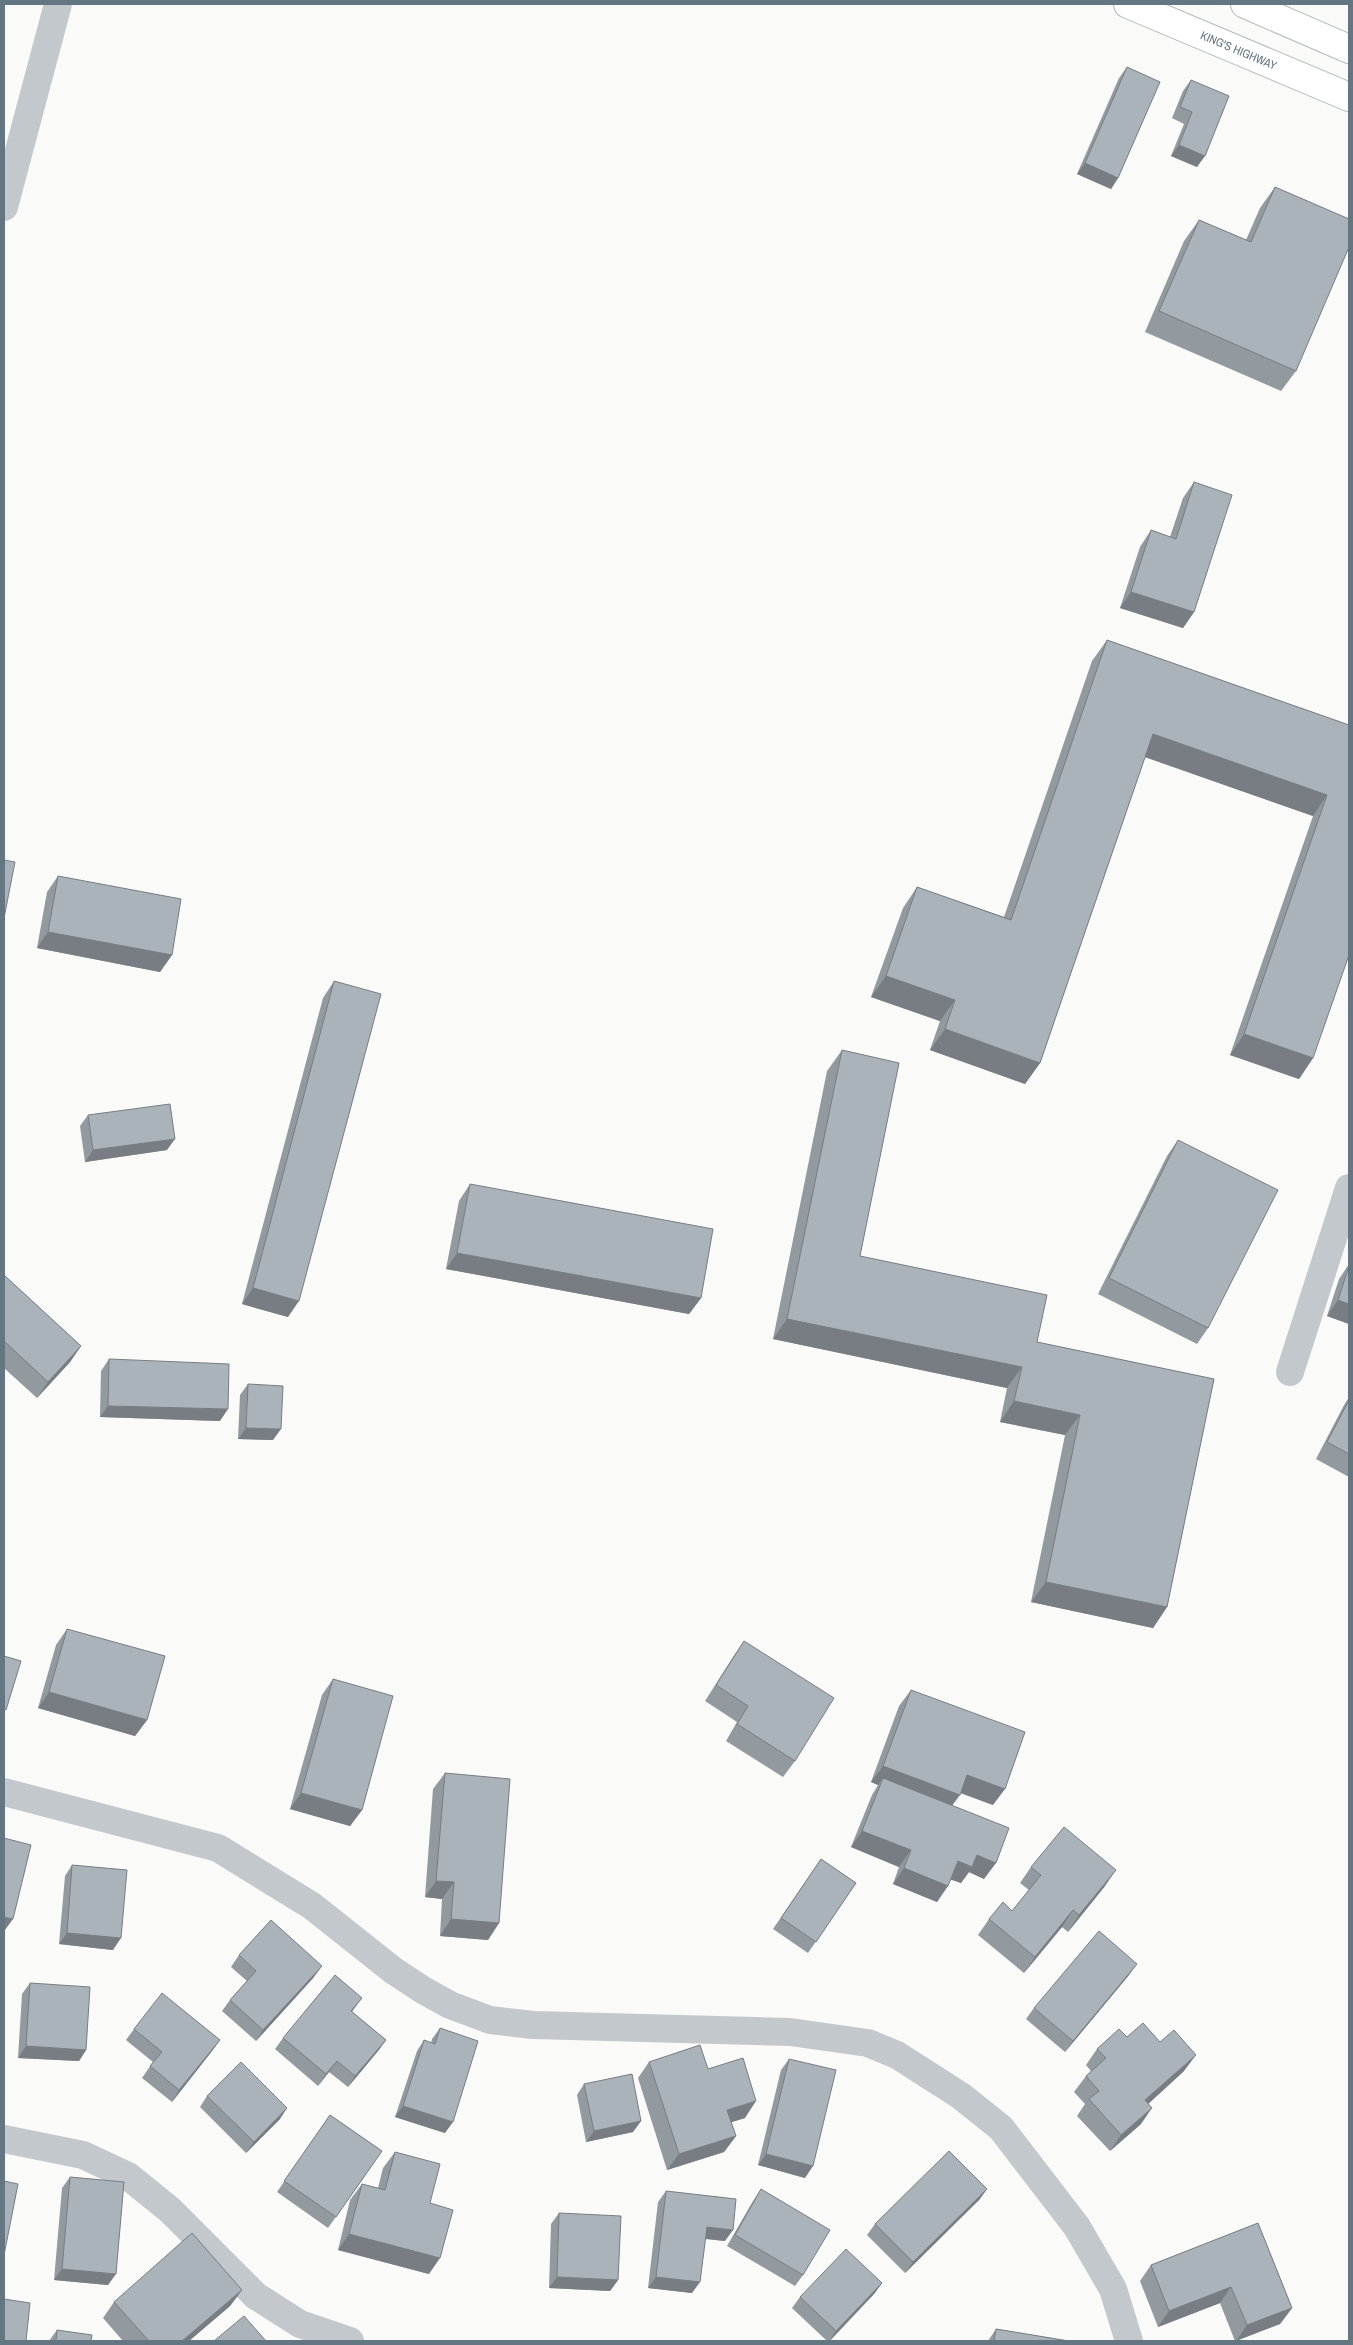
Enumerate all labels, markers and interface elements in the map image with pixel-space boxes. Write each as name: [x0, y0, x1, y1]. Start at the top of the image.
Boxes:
street label: KING'S HIGHWAY: [1198, 27, 1280, 74]

